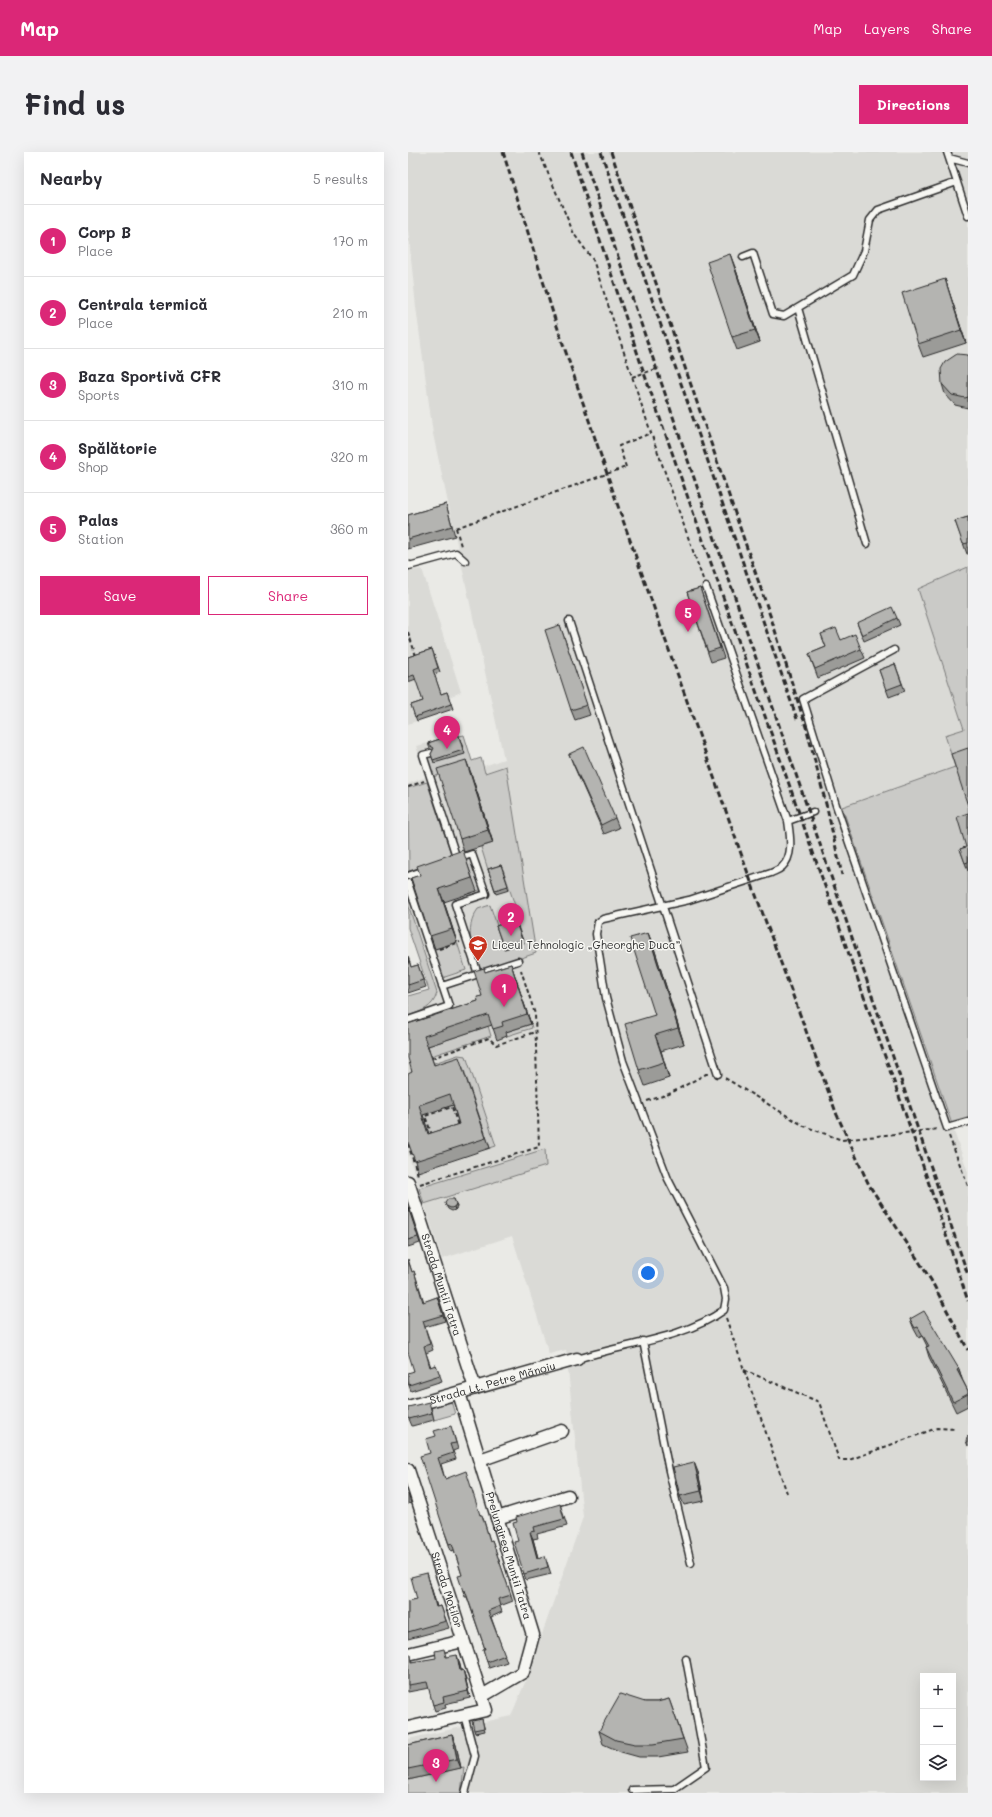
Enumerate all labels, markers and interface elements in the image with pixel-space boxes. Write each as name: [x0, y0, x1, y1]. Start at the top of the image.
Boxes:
text: Map: [20, 16, 59, 41]
text: Map: [813, 19, 842, 38]
text: Layers: [864, 19, 910, 38]
text: Share: [932, 19, 972, 38]
button: Directions: [859, 85, 968, 124]
text: Find us: [24, 86, 125, 122]
text: Nearby: [40, 167, 102, 189]
text: 5 results: [313, 170, 368, 187]
text: Corp B: [78, 222, 131, 242]
text: 1: [50, 232, 56, 249]
text: 170 m: [332, 232, 368, 249]
text: Place: [78, 242, 113, 259]
text: Centrala termică: [78, 294, 208, 314]
text: 2: [49, 304, 57, 321]
text: 210 m: [332, 304, 368, 321]
text: Place: [78, 314, 113, 331]
text: Baza Sportivă CFR: [78, 366, 221, 386]
text: 3: [49, 376, 57, 393]
text: 310 m: [332, 376, 368, 393]
text: Sports: [78, 386, 120, 403]
text: Spălătorie: [78, 438, 157, 458]
text: 4: [49, 448, 57, 465]
text: 320 m: [331, 448, 368, 465]
text: Shop: [78, 458, 108, 475]
text: Palas: [78, 510, 118, 530]
text: 5: [49, 520, 57, 537]
text: 360 m: [330, 520, 368, 537]
text: Station: [78, 530, 124, 547]
button: Save: [40, 576, 200, 615]
button: Share: [208, 576, 368, 615]
pin: 5: [675, 599, 701, 632]
pin: 4: [434, 716, 460, 749]
pin: 2: [498, 903, 524, 936]
school or university icon: Liceul Tehnologic „Gheorghe Duca”: [467, 934, 489, 962]
place label: Liceul Tehnologic „Gheorghe Duca”: [492, 937, 681, 952]
pin: 1: [491, 974, 517, 1007]
street label: Strada Munții Tatra: [418, 1231, 466, 1338]
your location: [638, 1263, 658, 1283]
street label: Strada Lt. Petre Mănoiu: [428, 1357, 557, 1407]
street label: Prelungirea Munții Tatra: [483, 1490, 536, 1621]
street label: Strada Moților: [428, 1550, 467, 1630]
map controls: [920, 1673, 956, 1781]
button: +: [920, 1673, 956, 1709]
button: −: [920, 1709, 956, 1745]
button: layers: [920, 1745, 956, 1781]
pin: 3: [423, 1749, 449, 1782]

